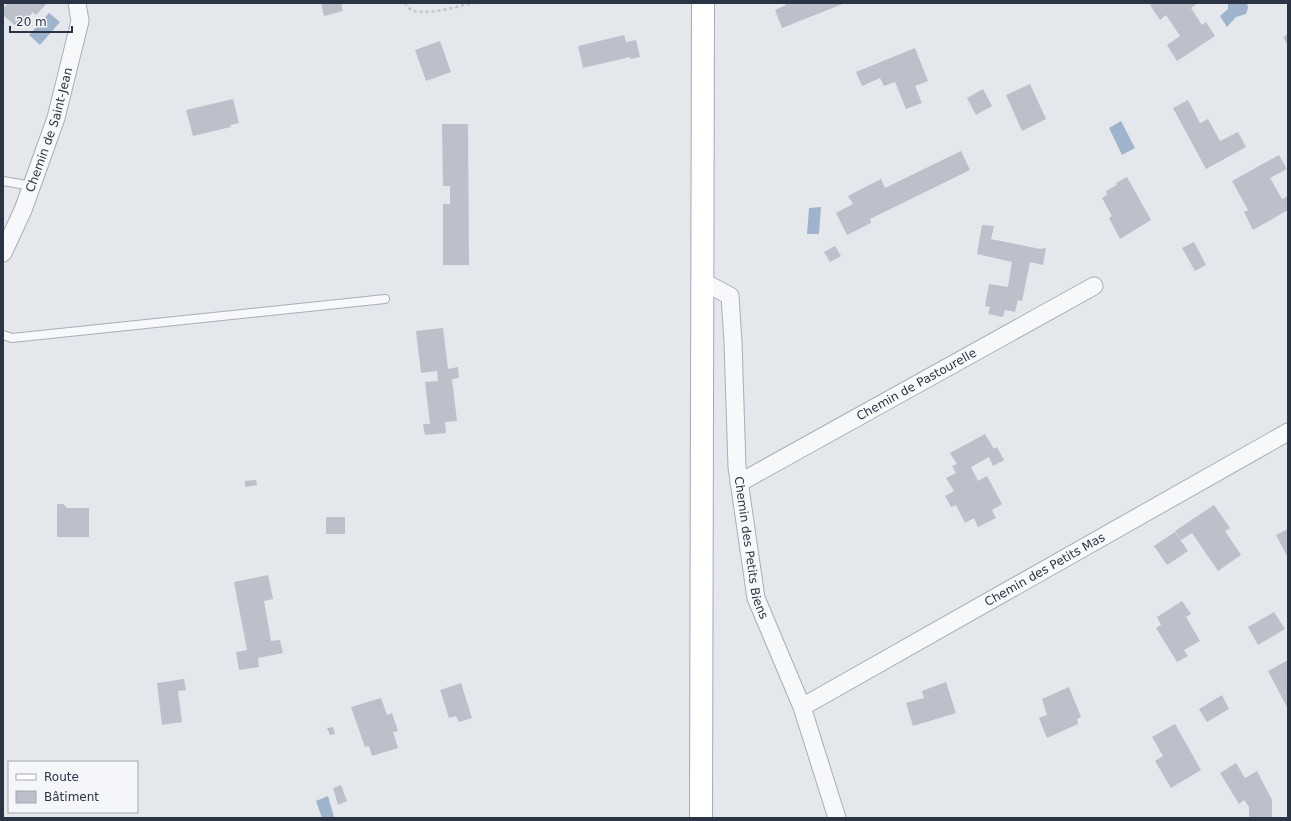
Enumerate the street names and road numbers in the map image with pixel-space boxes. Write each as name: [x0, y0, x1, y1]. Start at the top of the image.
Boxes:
street label: Chemin de Saint-Jean: [23, 66, 75, 194]
street label: Chemin de Pastourelle: [854, 346, 979, 423]
street label: Chemin des Petits Biens: [731, 476, 771, 621]
street label: Chemin des Petits Mas: [982, 530, 1107, 609]

